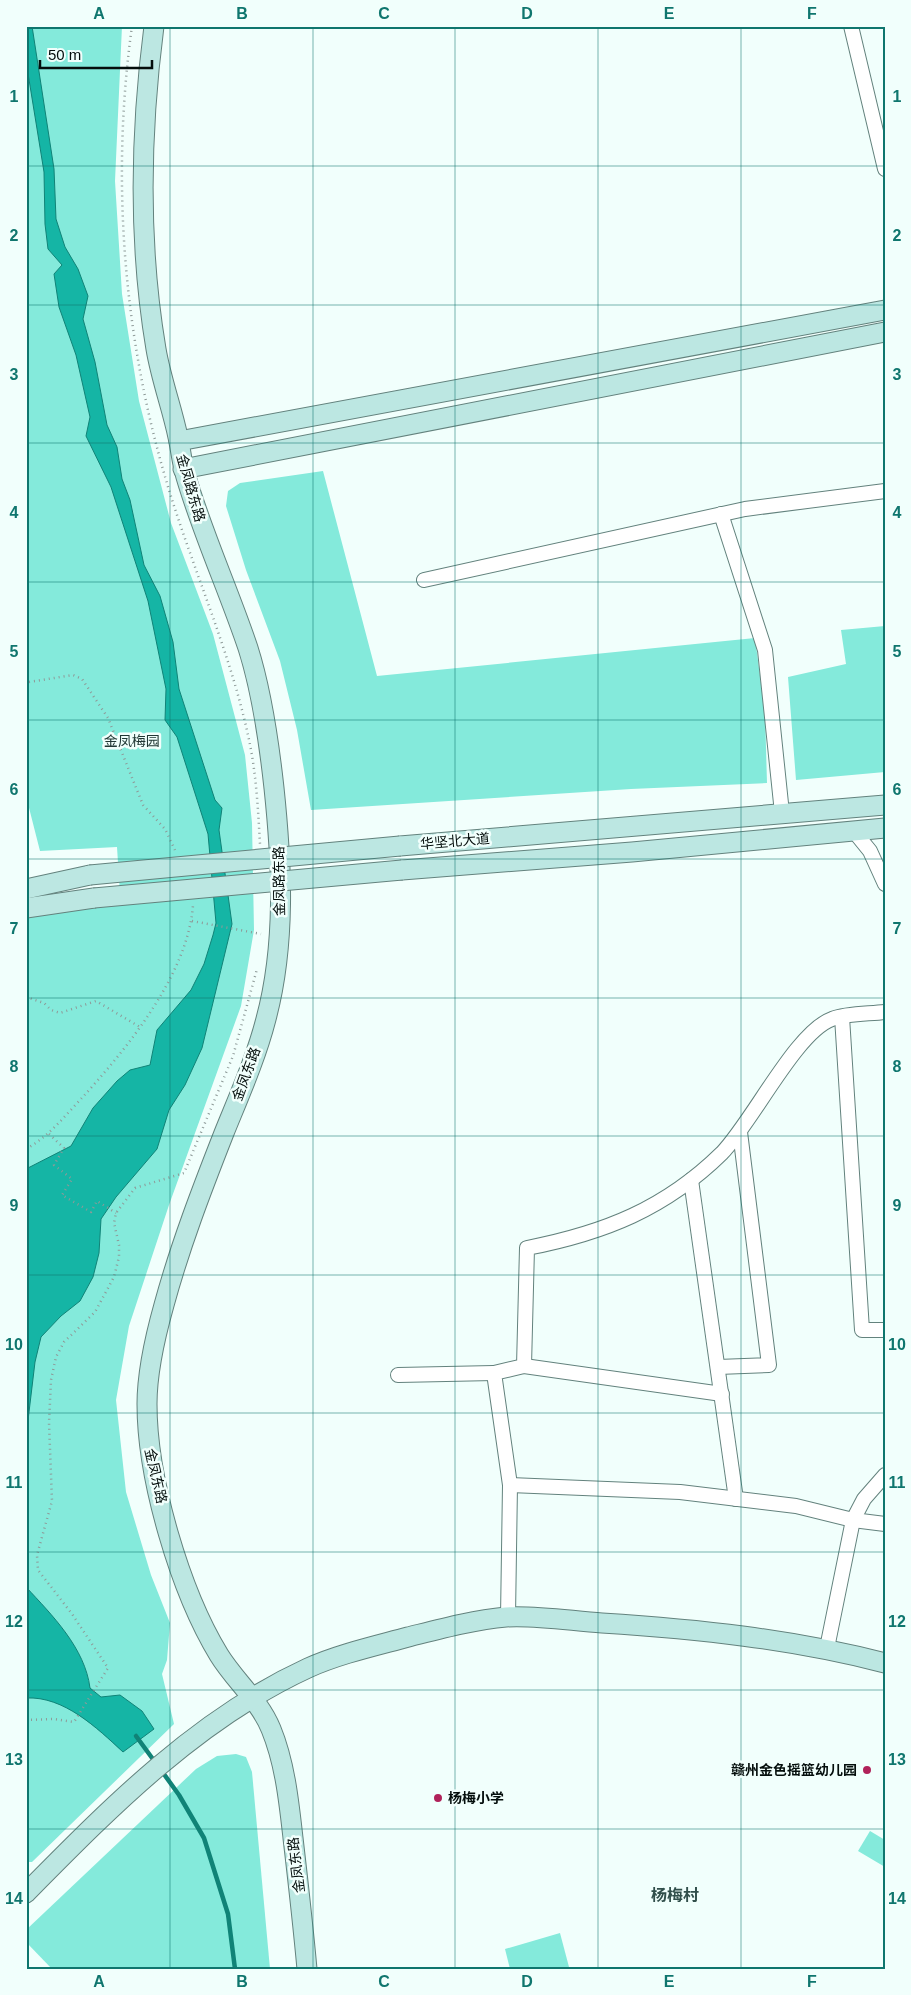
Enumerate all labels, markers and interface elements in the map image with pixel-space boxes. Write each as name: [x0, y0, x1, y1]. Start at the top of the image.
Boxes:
text: A: [93, 5, 105, 22]
text: B: [236, 5, 248, 22]
text: C: [378, 5, 390, 22]
text: D: [521, 5, 533, 22]
text: E: [664, 5, 675, 22]
text: F: [807, 5, 817, 22]
scale bar: [40, 38, 152, 70]
text: 50 m: [48, 46, 81, 63]
text: 1: [10, 88, 19, 105]
text: 1: [893, 88, 902, 105]
text: 2: [10, 227, 19, 244]
text: 2: [893, 227, 902, 244]
text: 3: [10, 366, 19, 383]
text: 3: [893, 366, 902, 383]
street label: 金凤路东路: [174, 452, 208, 524]
text: 4: [10, 504, 19, 521]
text: 4: [893, 504, 902, 521]
text: 5: [10, 643, 19, 660]
text: 5: [893, 643, 902, 660]
park label: 金凤梅园: [104, 733, 160, 749]
text: 6: [10, 781, 19, 798]
text: 6: [893, 781, 902, 798]
street label: 华坚北大道: [419, 830, 491, 852]
street label: 金凤路东路: [270, 846, 288, 916]
text: 7: [10, 920, 19, 937]
text: 7: [893, 920, 902, 937]
street label: 金凤东路: [229, 1045, 263, 1103]
text: 8: [10, 1058, 19, 1075]
text: 8: [893, 1058, 902, 1075]
text: 9: [10, 1197, 19, 1214]
text: 9: [893, 1197, 902, 1214]
text: 10: [5, 1336, 23, 1353]
text: 10: [888, 1336, 906, 1353]
street label: 金凤东路: [142, 1447, 170, 1505]
text: 11: [6, 1474, 23, 1491]
text: 11: [889, 1474, 906, 1491]
text: 12: [5, 1613, 23, 1630]
text: 12: [888, 1613, 906, 1630]
text: 13: [5, 1751, 23, 1768]
text: 13: [888, 1751, 906, 1768]
place label: 赣州金色摇篮幼儿园: [731, 1762, 857, 1778]
marker: 赣州金色摇篮幼儿园: [861, 1764, 873, 1776]
place label: 杨梅小学: [448, 1790, 504, 1806]
marker: 杨梅小学: [432, 1792, 444, 1804]
street label: 金凤东路: [285, 1836, 307, 1894]
district label: 杨梅村: [651, 1886, 699, 1904]
text: 14: [5, 1890, 23, 1907]
text: 14: [888, 1890, 906, 1907]
text: A: [93, 1973, 105, 1990]
text: B: [236, 1973, 248, 1990]
text: C: [378, 1973, 390, 1990]
text: D: [521, 1973, 533, 1990]
text: E: [664, 1973, 675, 1990]
text: F: [807, 1973, 817, 1990]

